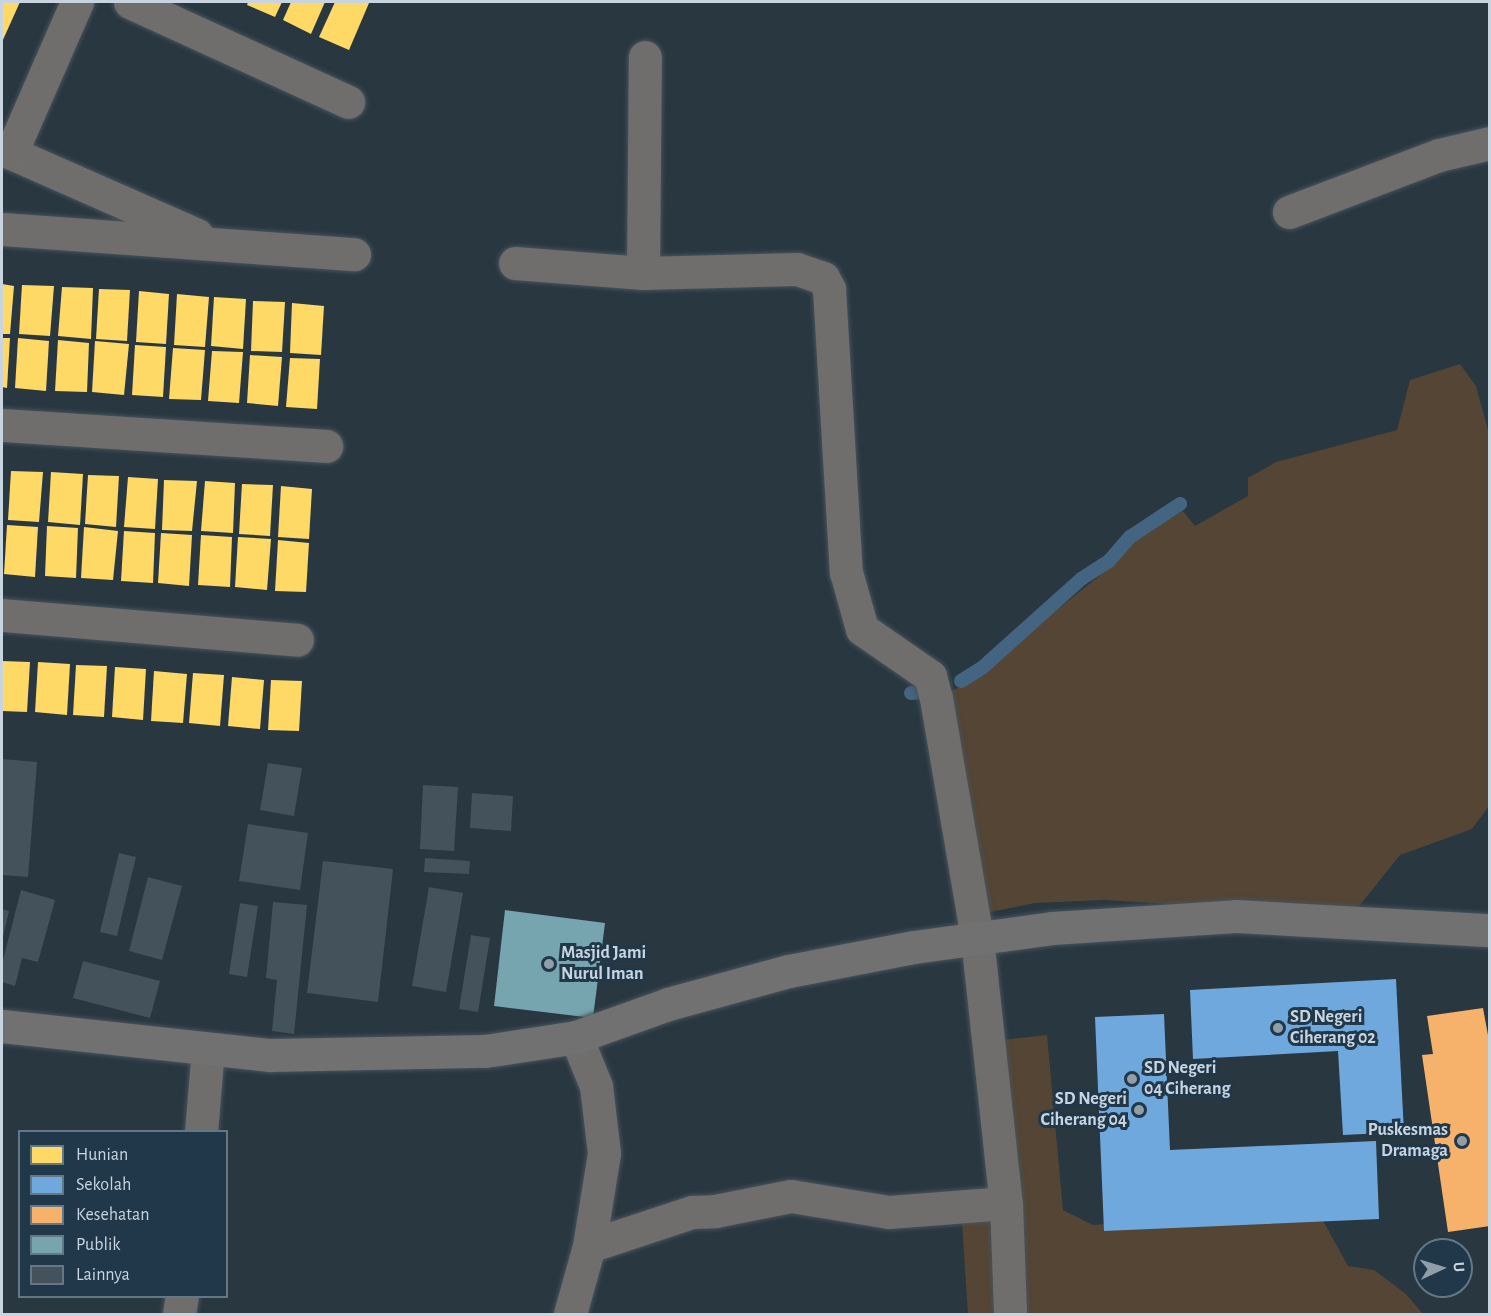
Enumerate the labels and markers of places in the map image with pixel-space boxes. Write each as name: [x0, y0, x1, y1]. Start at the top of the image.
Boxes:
place label: Masjid Jami Nurul Iman: [561, 943, 646, 986]
marker: Masjid Jami Nurul Iman: [542, 957, 556, 971]
place label: SD Negeri Ciherang 02: [1290, 1007, 1376, 1050]
marker: SD Negeri Ciherang 02: [1271, 1021, 1285, 1035]
place label: SD Negeri 04 Ciherang: [1144, 1058, 1230, 1100]
marker: SD Negeri 04 Ciherang: [1125, 1072, 1139, 1086]
place label: SD Negeri Ciherang 04: [1041, 1089, 1127, 1132]
marker: SD Negeri Ciherang 04: [1132, 1103, 1146, 1117]
place label: Puskesmas Dramaga: [1368, 1120, 1448, 1162]
marker: Puskesmas Dramaga: [1453, 1132, 1471, 1150]

